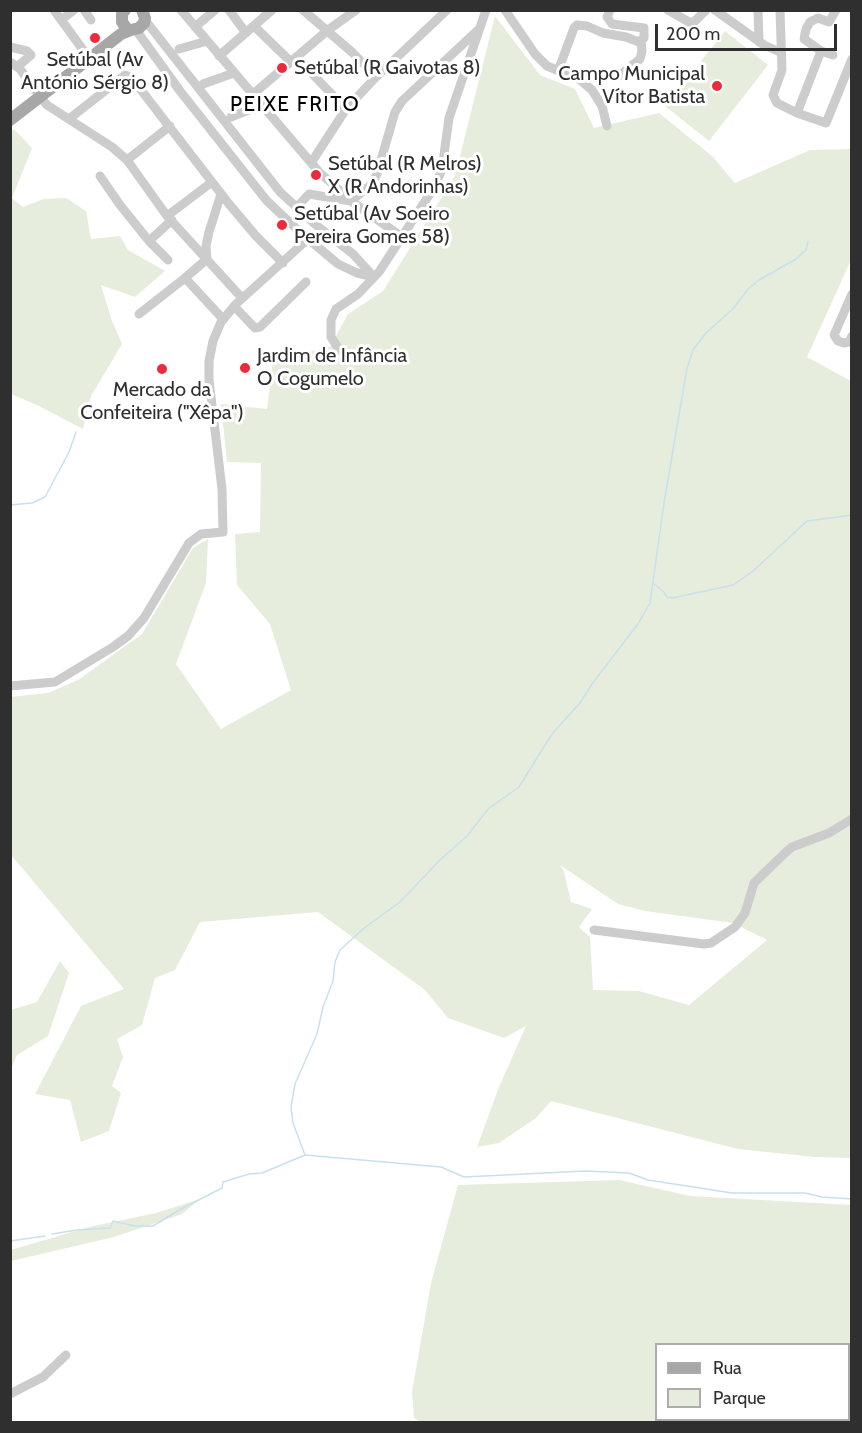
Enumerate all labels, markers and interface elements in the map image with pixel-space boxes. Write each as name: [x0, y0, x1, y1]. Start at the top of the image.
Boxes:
scale bar: [658, 12, 840, 50]
text: 200 m: [666, 23, 720, 45]
marker: Setúbal (Av António Sérgio 8): [88, 31, 102, 45]
place label: Setúbal (Av António Sérgio 8): [21, 48, 169, 95]
place label: Setúbal (R Gaivotas 8): [294, 56, 481, 80]
marker: Setúbal (R Gaivotas 8): [275, 61, 289, 75]
place label: Campo Municipal Vítor Batista: [558, 62, 705, 109]
marker: Campo Municipal Vítor Batista: [710, 79, 724, 93]
district label: PEIXE FRITO: [230, 92, 360, 118]
place label: Setúbal (R Melros) X (R Andorinhas): [328, 152, 482, 199]
marker: Setúbal (R Melros) X (R Andorinhas): [309, 168, 323, 182]
place label: Setúbal (Av Soeiro Pereira Gomes 58): [294, 202, 450, 249]
marker: Setúbal (Av Soeiro Pereira Gomes 58): [275, 218, 289, 232]
place label: Jardim de Infância O Cogumelo: [257, 344, 407, 391]
marker: Jardim de Infância O Cogumelo: [238, 361, 252, 375]
marker: Mercado da Confeiteira ("Xêpa"): [155, 362, 169, 376]
place label: Mercado da Confeiteira ("Xêpa"): [80, 378, 244, 425]
legend: [655, 1343, 850, 1421]
text: Rua: [713, 1357, 742, 1379]
text: Parque: [713, 1387, 766, 1409]

